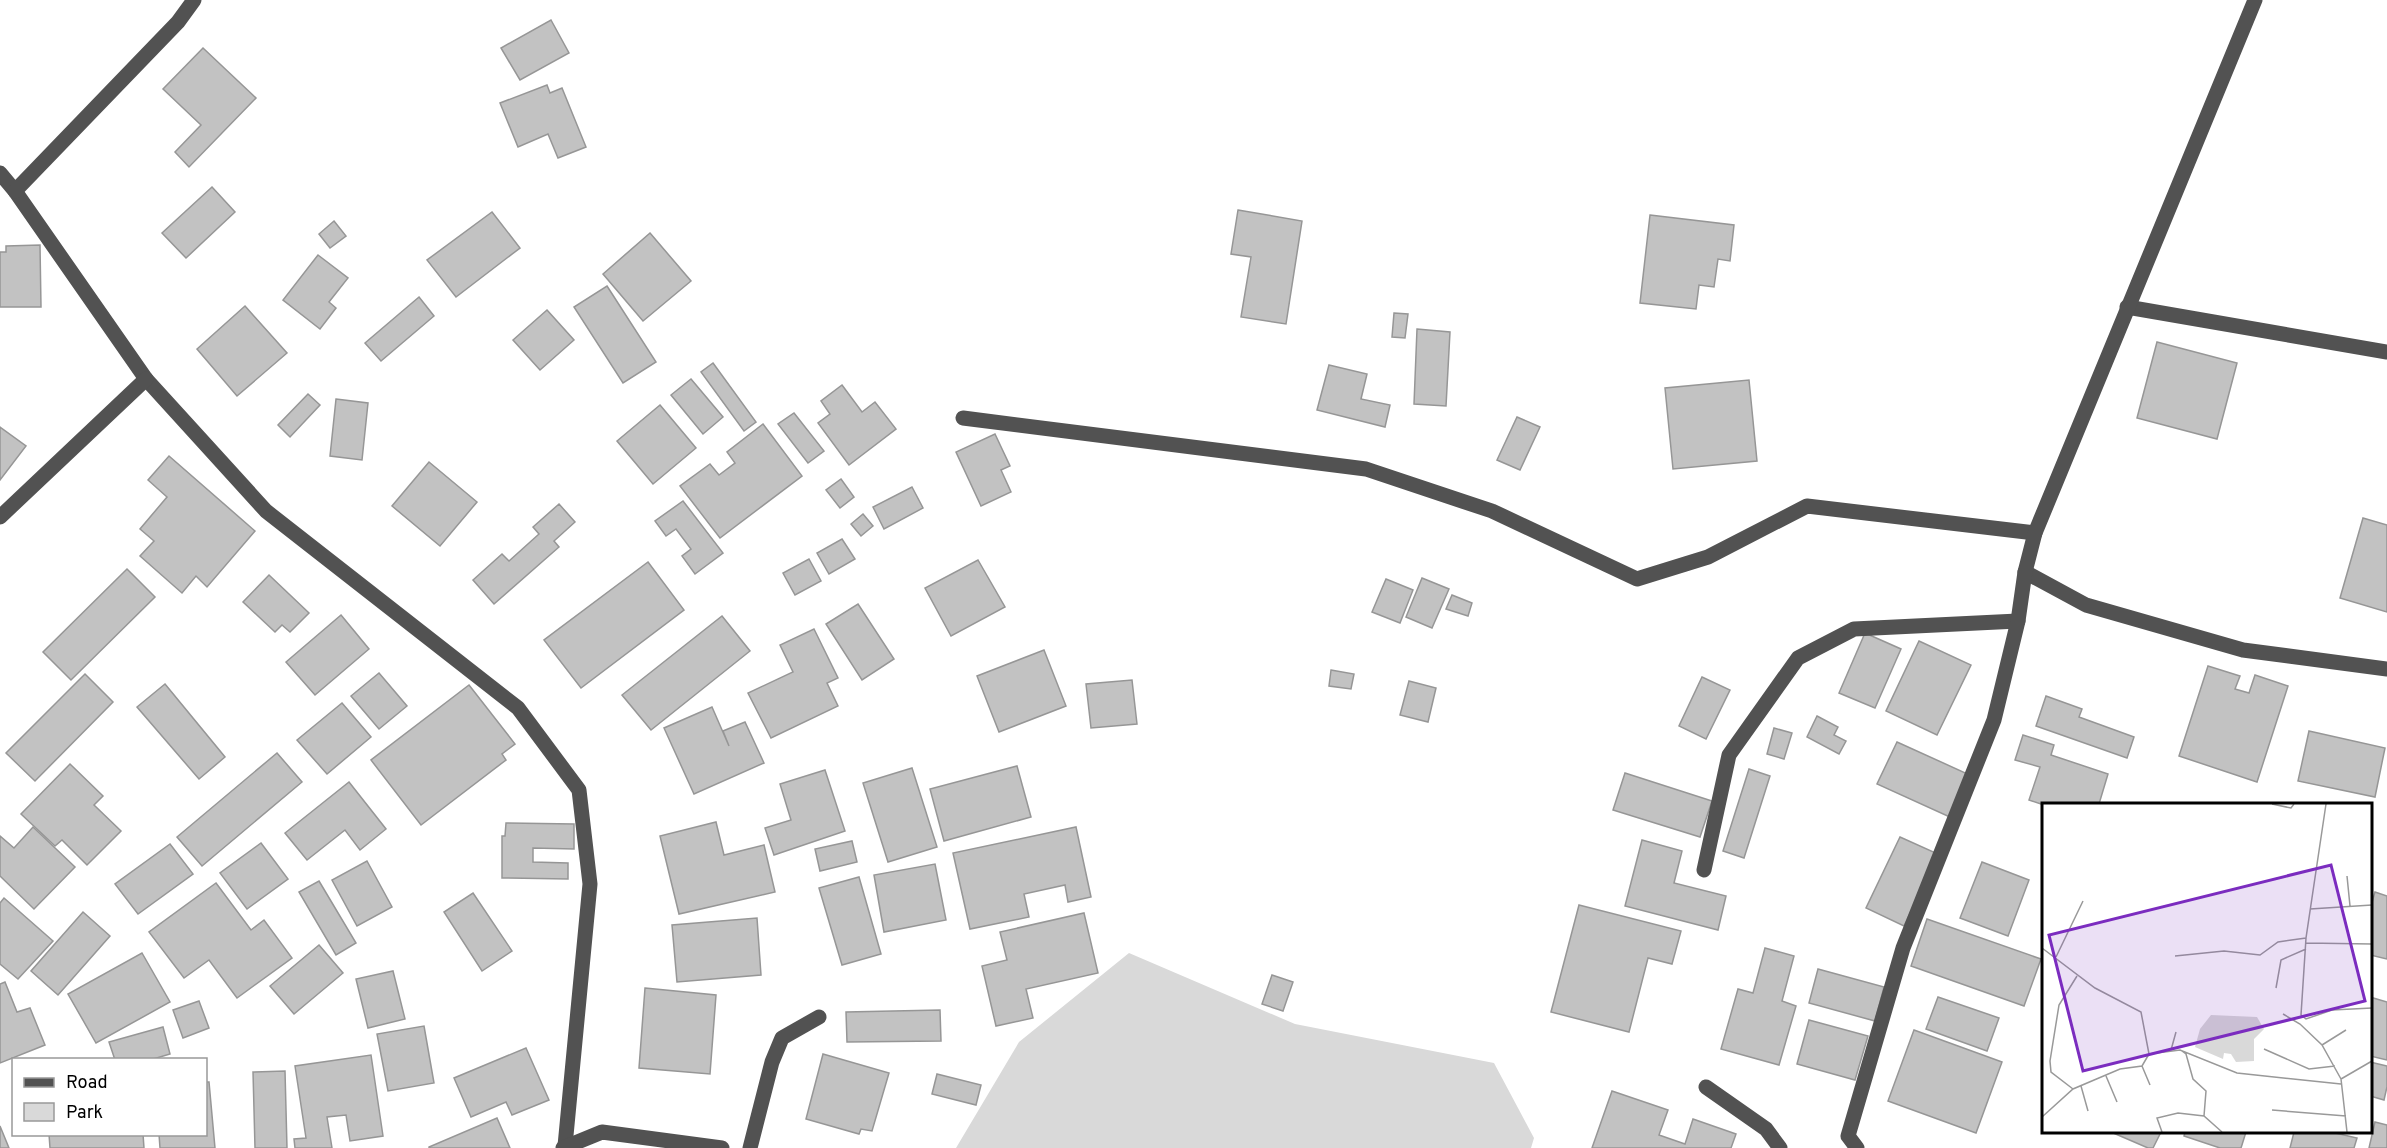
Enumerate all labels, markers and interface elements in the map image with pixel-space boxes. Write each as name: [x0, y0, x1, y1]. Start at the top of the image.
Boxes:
inset map: [2042, 803, 2372, 1133]
legend: [12, 1058, 207, 1136]
text: Road: [66, 1072, 108, 1095]
text: Park: [66, 1102, 103, 1125]

